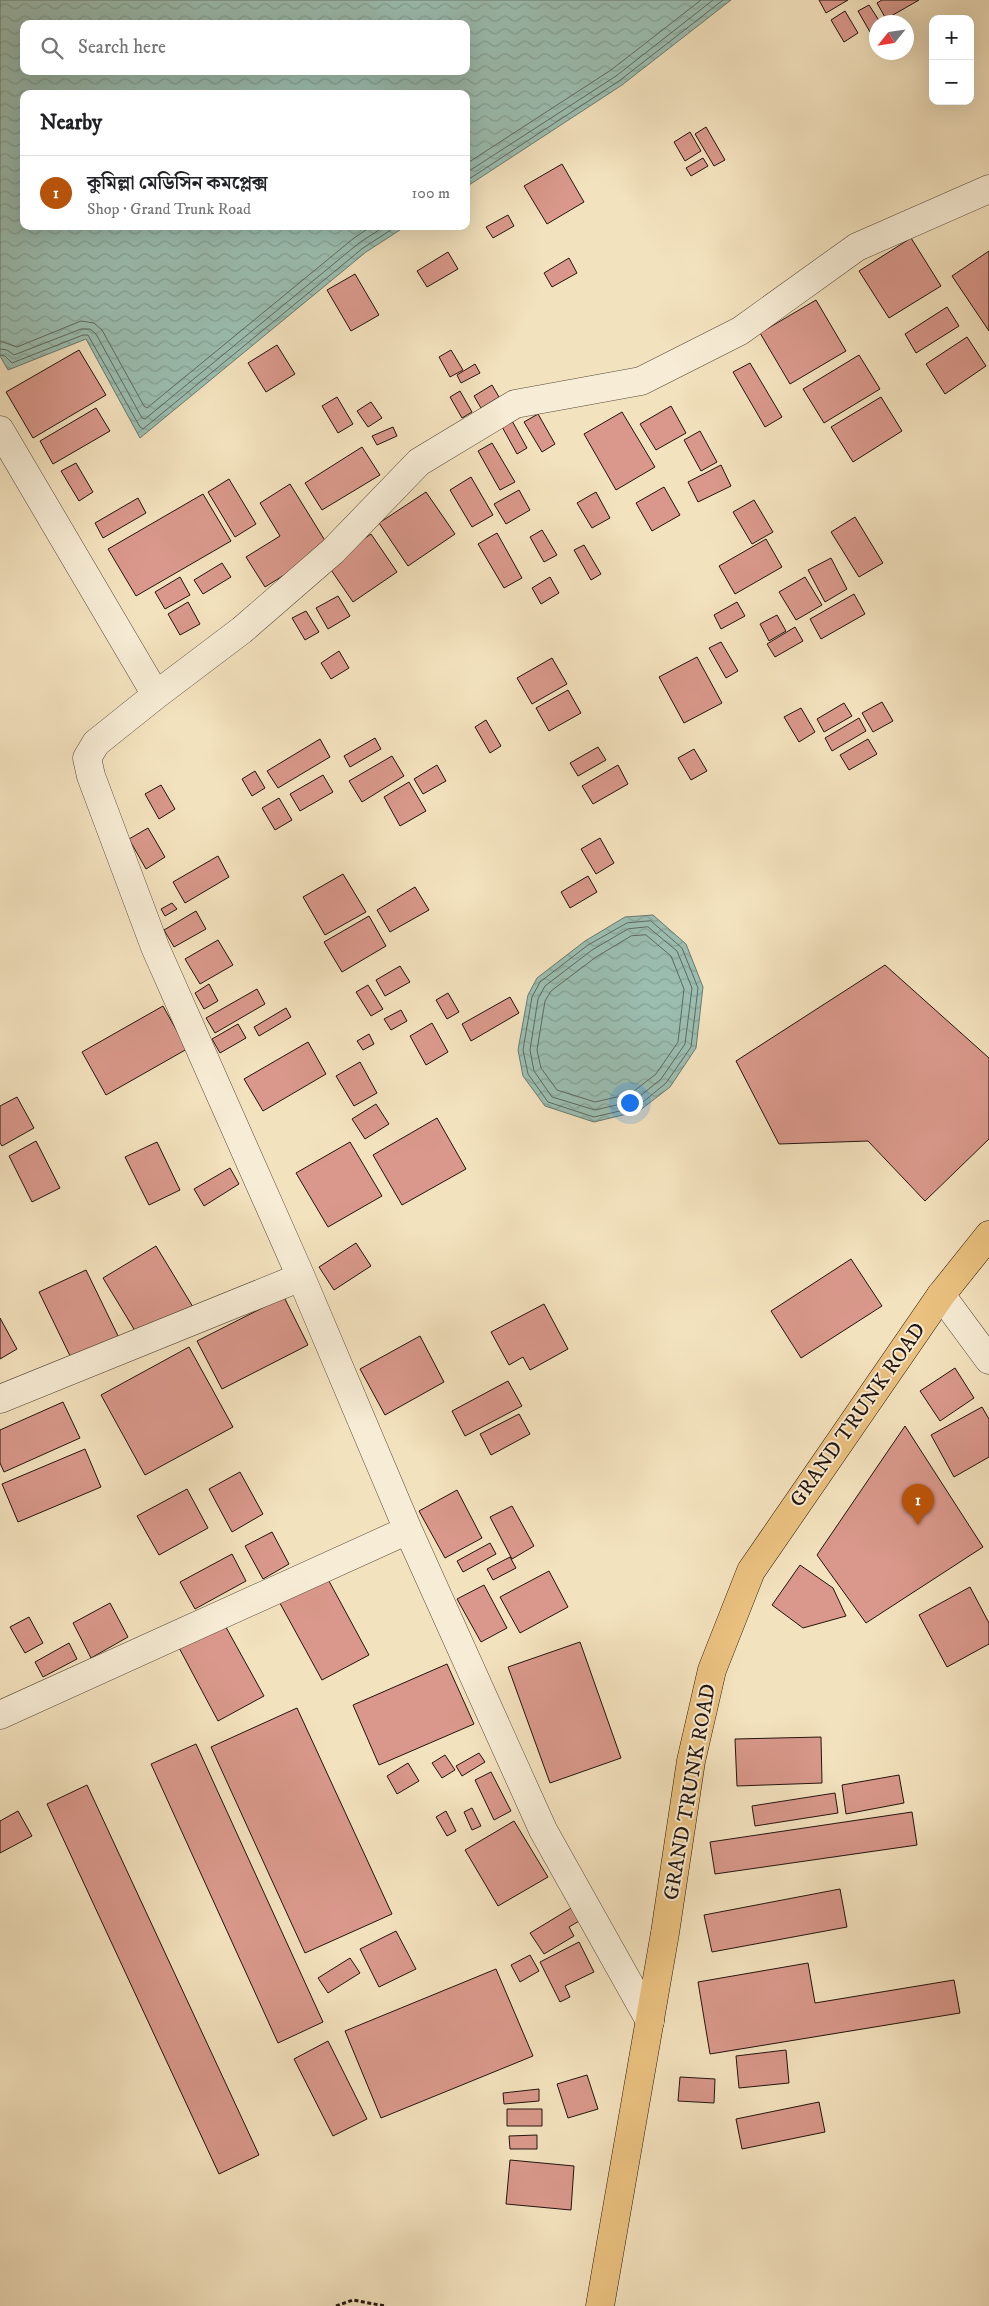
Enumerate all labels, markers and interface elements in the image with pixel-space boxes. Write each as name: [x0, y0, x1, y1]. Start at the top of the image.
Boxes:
north arrow: [869, 15, 914, 60]
map controls: [929, 15, 974, 105]
button: +: [929, 15, 974, 60]
search box: [20, 20, 470, 75]
icon: search: [38, 34, 66, 62]
text: Search here: [78, 36, 166, 59]
button: −: [929, 60, 974, 105]
text: Nearby: [40, 110, 102, 136]
text: কুমিল্লা মেডিসিন কমপ্লেক্স: [87, 172, 268, 195]
text: 1: [53, 183, 59, 203]
text: 100 m: [412, 183, 450, 203]
text: Shop · Grand Trunk Road: [87, 199, 251, 219]
your location: [617, 1090, 643, 1116]
street label: GRAND TRUNK ROAD: [784, 1318, 932, 1512]
pin: 1: [902, 1484, 934, 1525]
street label: GRAND TRUNK ROAD: [658, 1682, 722, 1902]

